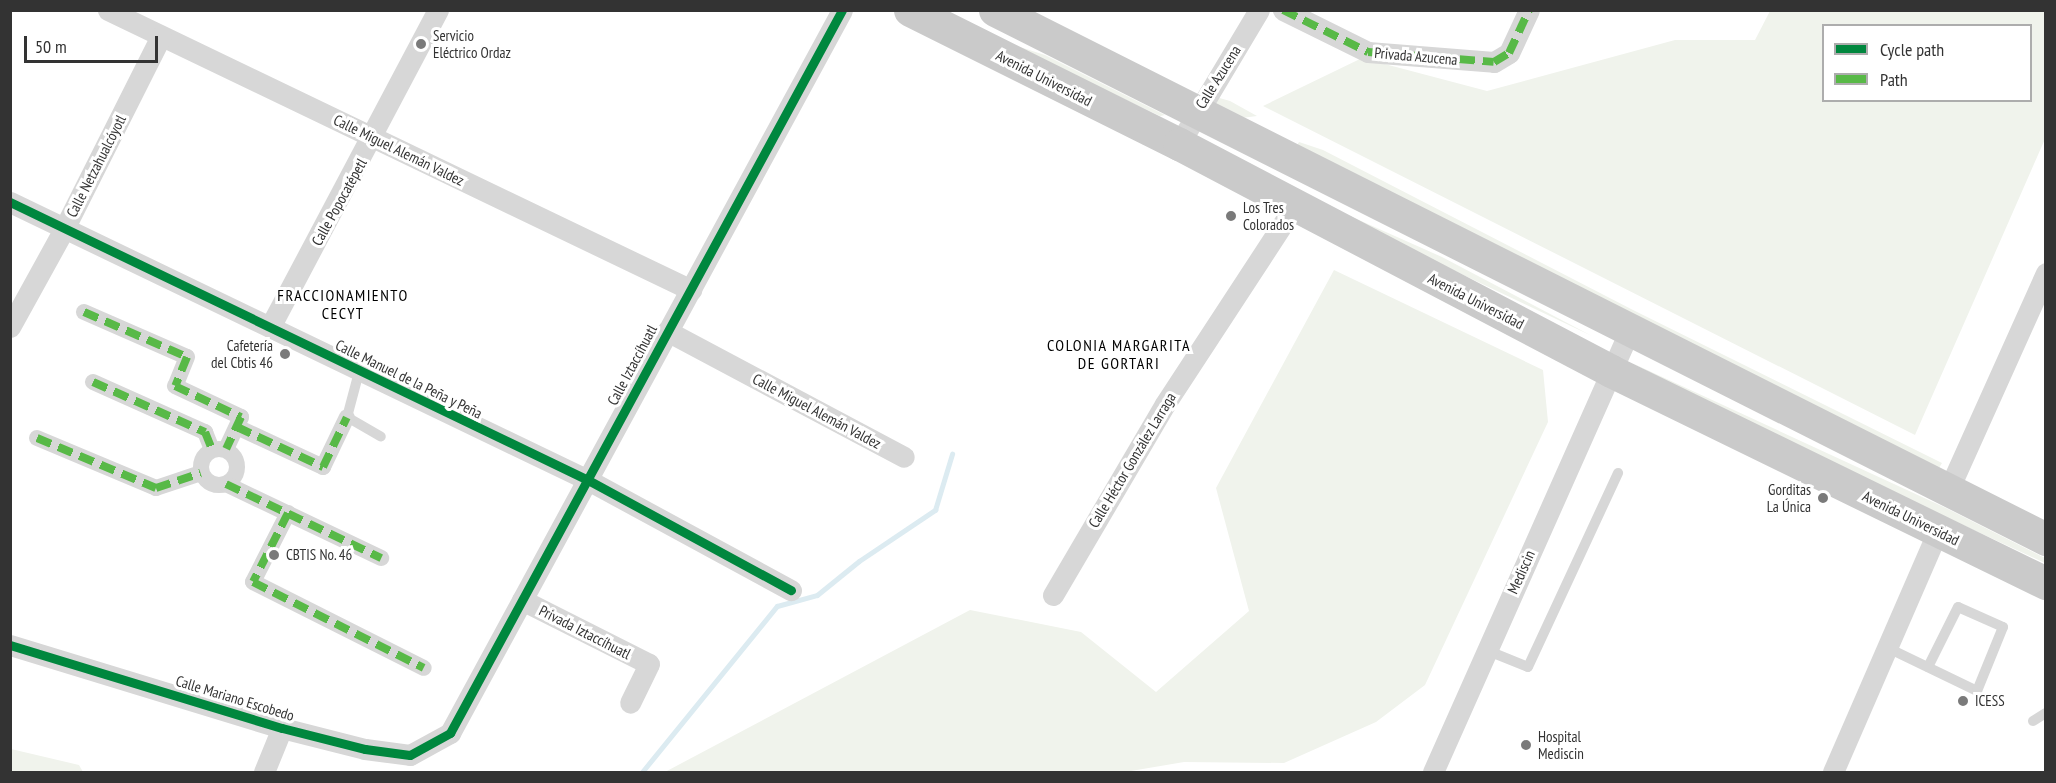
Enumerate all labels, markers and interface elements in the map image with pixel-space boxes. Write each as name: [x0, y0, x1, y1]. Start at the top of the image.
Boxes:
scale bar: [27, 24, 160, 62]
legend: [1822, 24, 2032, 102]
place label: Servicio Eléctrico Ordaz: [433, 26, 511, 61]
text: 50 m: [35, 35, 67, 58]
marker: Servicio Eléctrico Ordaz: [414, 37, 428, 51]
text: Cycle path: [1880, 38, 1944, 61]
street label: Calle Azucena: [1191, 42, 1245, 112]
street label: Privada Azucena: [1373, 43, 1459, 69]
street label: Avenida Universidad: [993, 46, 1095, 110]
text: Path: [1880, 68, 1908, 91]
street label: Calle Miguel Alemán Valdez: [330, 110, 468, 190]
street label: Calle Netzahualcóyotl: [62, 112, 130, 220]
street label: Calle Popocatépetl: [308, 155, 370, 249]
place label: Los Tres Colorados: [1243, 198, 1294, 233]
marker: Los Tres Colorados: [1224, 209, 1238, 223]
street label: Avenida Universidad: [1425, 269, 1527, 333]
district label: FRACCIONAMIENTO CECYT: [277, 285, 409, 323]
street label: Calle Iztaccíhuatl: [603, 322, 661, 408]
district label: COLONIA MARGARITA DE GORTARI: [1047, 335, 1191, 373]
place label: Cafetería del Cbtis 46: [211, 336, 273, 371]
street label: Calle Manuel de la Peña y Peña: [333, 336, 485, 422]
marker: Cafetería del Cbtis 46: [278, 347, 292, 361]
street label: Calle Miguel Alemán Valdez: [749, 369, 885, 453]
street label: Calle Héctor González Larraga: [1084, 389, 1180, 531]
place label: Gorditas La Única: [1767, 480, 1811, 515]
street label: Avenida Universidad: [1860, 487, 1962, 549]
marker: Gorditas La Única: [1816, 491, 1830, 505]
place label: CBTIS No. 46: [286, 546, 353, 564]
street label: Mediscin: [1503, 547, 1539, 597]
marker: CBTIS No. 46: [267, 548, 281, 562]
street label: Privada Iztaccíhuatl: [536, 601, 634, 663]
street label: Calle Mariano Escobedo: [174, 671, 296, 725]
place label: ICESS: [1975, 692, 2005, 710]
marker: ICESS: [1956, 694, 1970, 708]
place label: Hospital Mediscin: [1538, 727, 1584, 762]
marker: Hospital Mediscin: [1519, 738, 1533, 752]

